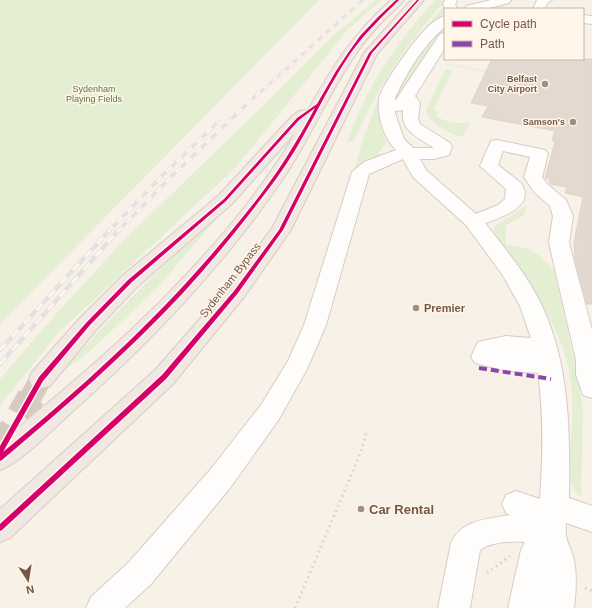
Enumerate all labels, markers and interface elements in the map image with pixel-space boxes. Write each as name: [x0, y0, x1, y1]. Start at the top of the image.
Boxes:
legend: [444, 8, 584, 60]
text: Cycle path: [480, 17, 537, 31]
text: Path: [480, 37, 505, 51]
place label: Belfast City Airport: [488, 74, 537, 94]
marker: Belfast City Airport: [540, 79, 550, 89]
park label: Sydenham Playing Fields: [66, 84, 123, 104]
place label: Samson's: [523, 117, 565, 127]
marker: Samson's: [568, 117, 578, 127]
street label: Sydenham Bypass: [197, 240, 263, 320]
place label: Premier: [424, 302, 466, 314]
marker: Premier: [411, 303, 421, 313]
place label: Car Rental: [369, 502, 434, 517]
marker: Car Rental: [356, 504, 366, 514]
north arrow: [8, 560, 48, 600]
text: N: [25, 583, 35, 596]

